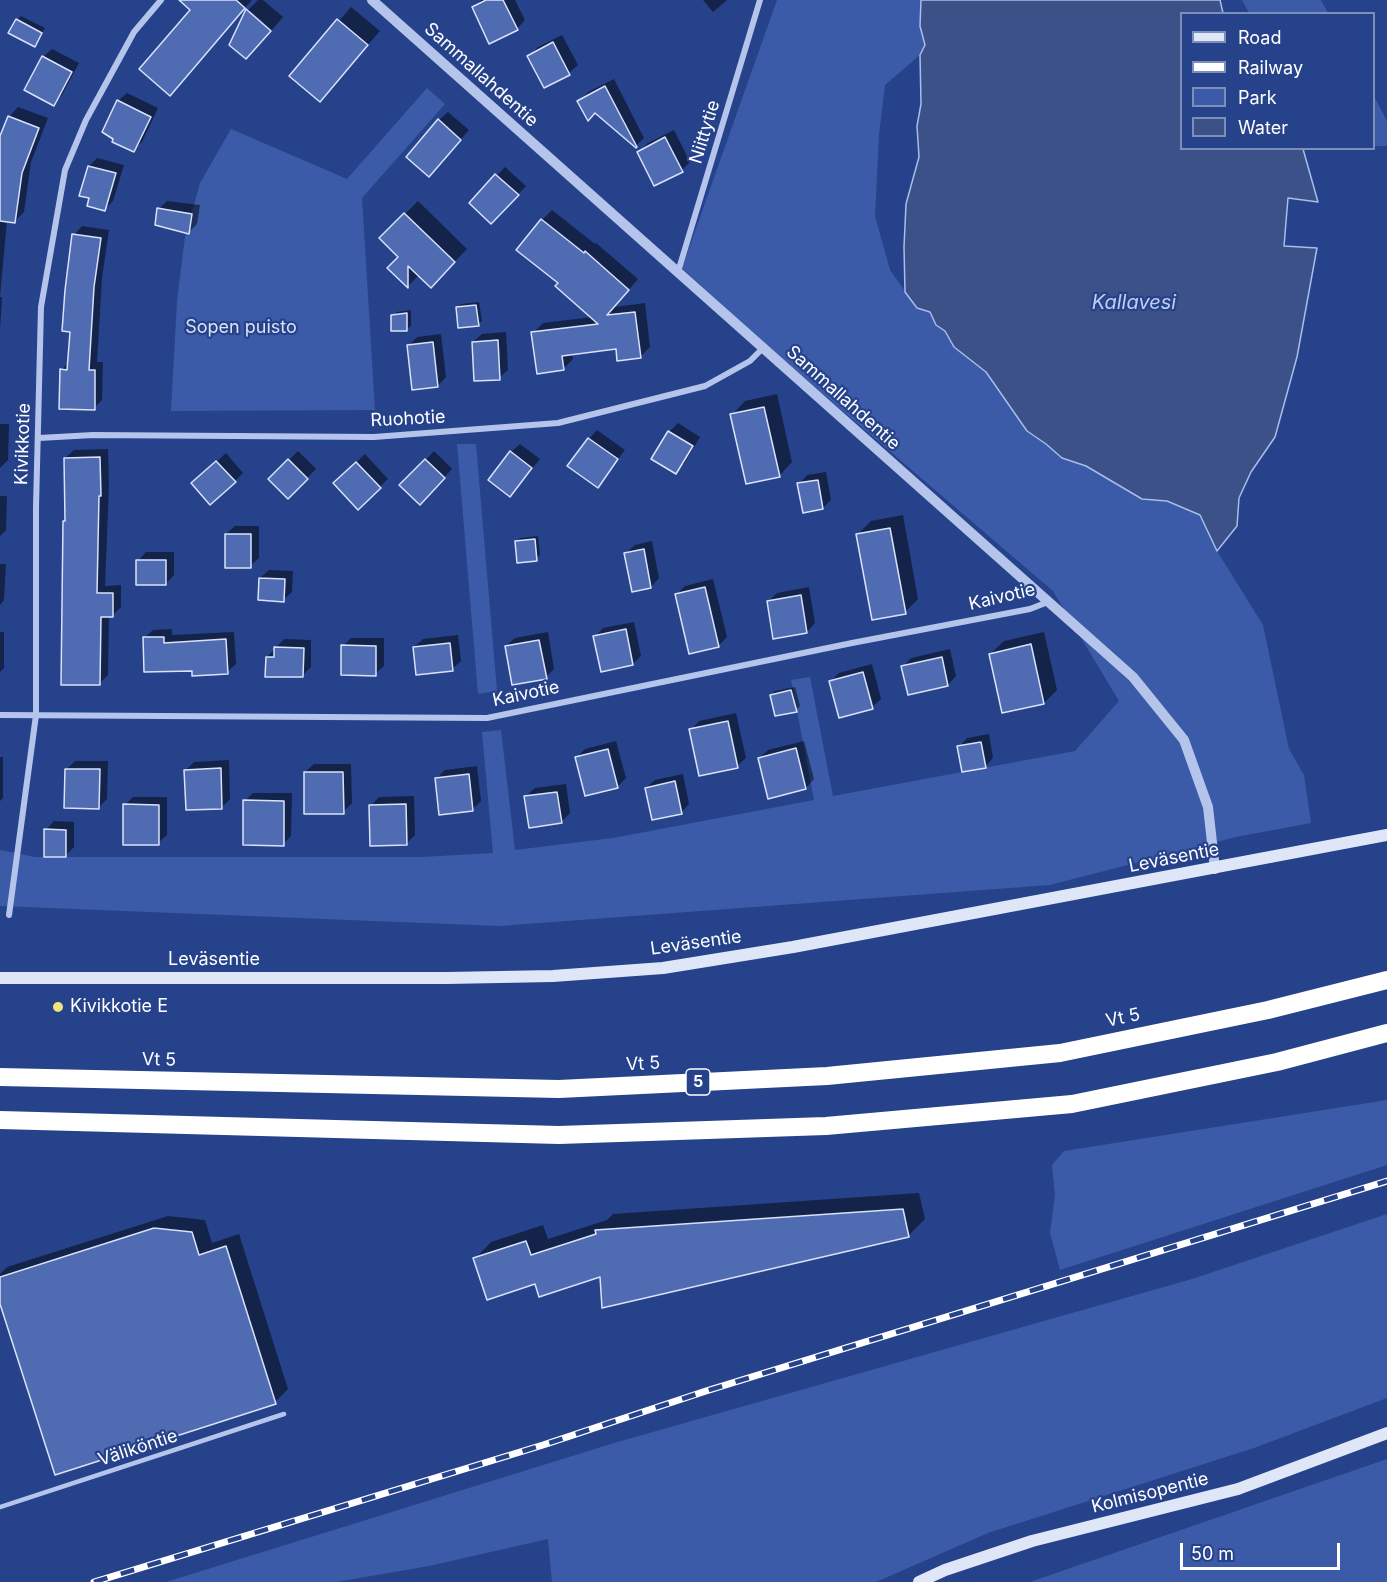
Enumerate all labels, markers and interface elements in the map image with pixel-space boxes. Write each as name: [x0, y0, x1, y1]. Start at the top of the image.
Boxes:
legend: [1180, 12, 1375, 150]
street label: Sammallahdentie: [420, 18, 542, 132]
text: Road: [1238, 27, 1281, 48]
text: Railway: [1238, 57, 1303, 78]
text: Park: [1238, 87, 1277, 108]
street label: Niittytie: [685, 98, 725, 166]
text: Water: [1238, 117, 1288, 138]
water label: Kallavesi: [1092, 291, 1176, 315]
park label: Sopen puisto: [185, 317, 297, 339]
street label: Sammallahdentie: [782, 341, 904, 455]
street label: Kivikkotie: [11, 403, 35, 485]
street label: Ruohotie: [370, 406, 446, 432]
street label: Kaivotie: [967, 579, 1037, 615]
street label: Kaivotie: [491, 676, 561, 712]
street label: Leväsentie: [1127, 839, 1221, 877]
street label: Leväsentie: [649, 926, 743, 960]
street label: Leväsentie: [168, 949, 260, 971]
place label: Kivikkotie E: [70, 996, 168, 1018]
marker: Kivikkotie E: [51, 1000, 65, 1014]
street label: Vt 5: [1104, 1004, 1142, 1032]
street label: Vt 5: [142, 1049, 176, 1071]
street label: Vt 5: [625, 1052, 661, 1076]
road number: 5: [686, 1069, 710, 1095]
street label: Väliköntie: [96, 1425, 180, 1471]
street label: Kolmisopentie: [1089, 1468, 1211, 1518]
scale bar: [1183, 1531, 1344, 1569]
text: 50 m: [1191, 1543, 1234, 1564]

